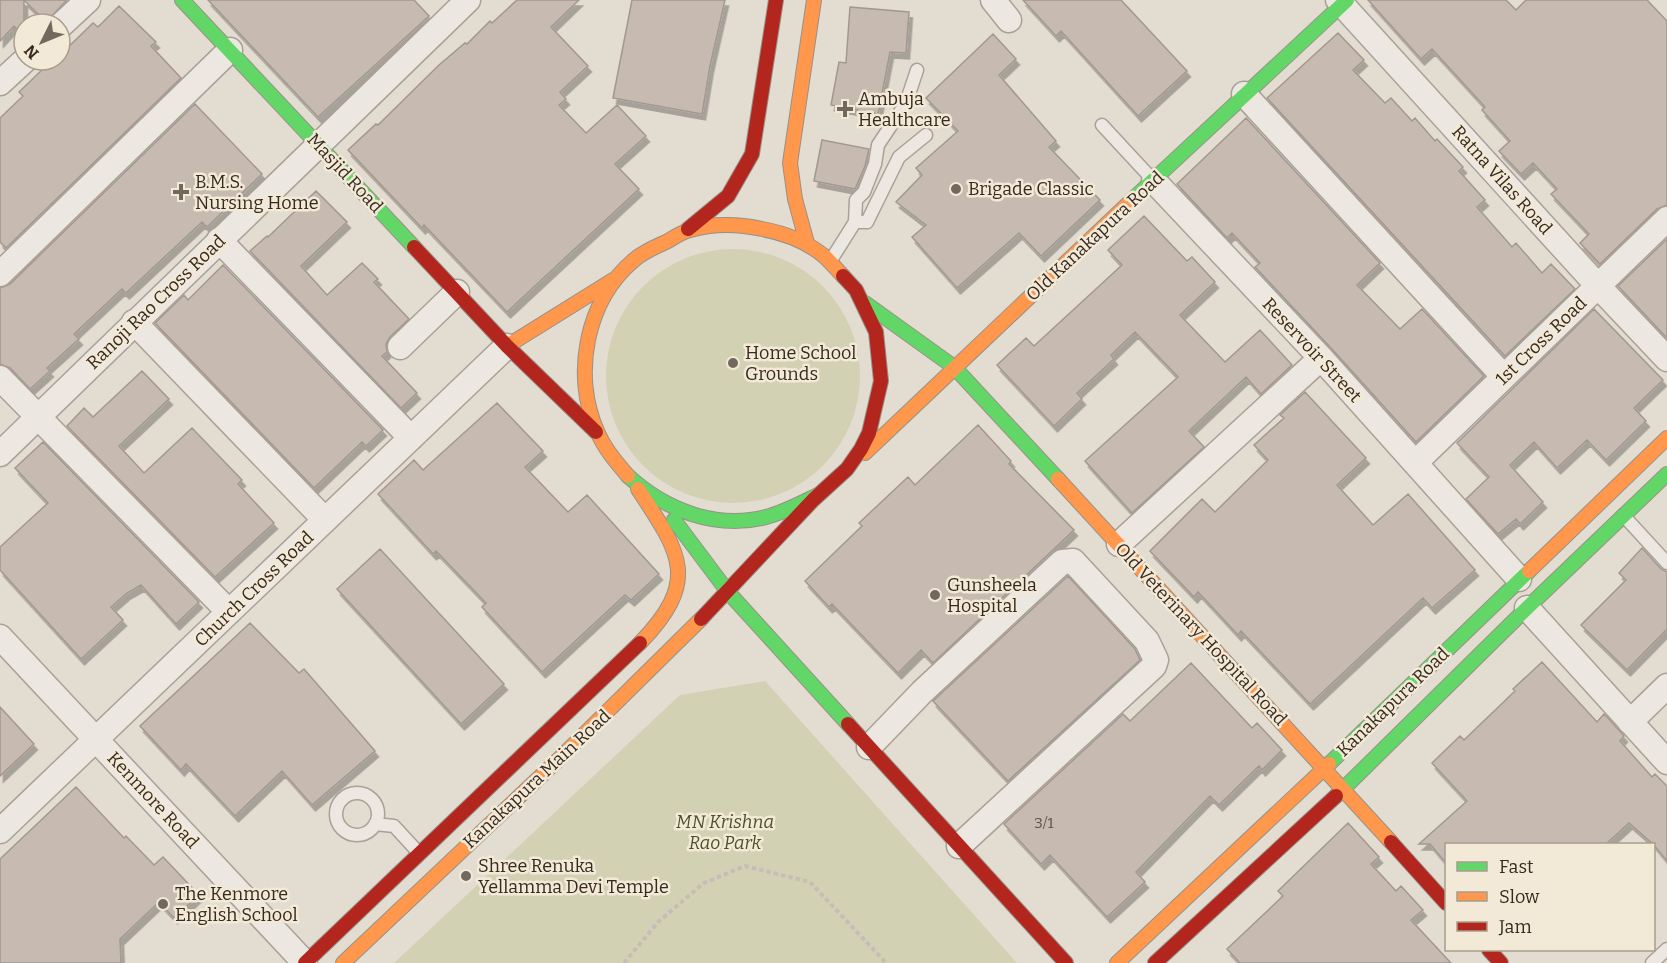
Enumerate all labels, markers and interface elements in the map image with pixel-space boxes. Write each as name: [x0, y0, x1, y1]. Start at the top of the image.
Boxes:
north arrow: [12, 12, 72, 72]
text: N: [20, 41, 43, 63]
place label: Ambuja Healthcare: [858, 88, 951, 131]
marker: Ambuja Healthcare: [836, 100, 854, 118]
street label: Ratna Vilas Road: [1447, 121, 1557, 239]
street label: Masjid Road: [303, 129, 388, 218]
street label: Old Kanakapura Road: [1022, 166, 1169, 306]
place label: B.M.S. Nursing Home: [195, 171, 319, 214]
place label: Brigade Classic: [968, 178, 1094, 200]
marker: Brigade Classic: [949, 182, 963, 196]
marker: B.M.S. Nursing Home: [172, 183, 190, 201]
street label: Ranoji Rao Cross Road: [82, 230, 230, 374]
street label: 1st Cross Road: [1491, 292, 1591, 390]
street label: Reservoir Street: [1258, 293, 1366, 407]
place label: Home School Grounds: [745, 342, 857, 385]
marker: Home School Grounds: [726, 356, 740, 370]
street label: Church Cross Road: [190, 526, 318, 651]
street label: Old Veterinary Hospital Road: [1110, 538, 1292, 730]
place label: Gunsheela Hospital: [947, 574, 1037, 617]
marker: Gunsheela Hospital: [928, 588, 942, 602]
street label: Kanakapura Road: [1332, 643, 1454, 761]
street label: Kanakapura Main Road: [459, 705, 616, 853]
street label: Kenmore Road: [103, 747, 204, 853]
park label: MN Krishna Rao Park: [676, 811, 774, 854]
house number: 3/1: [1034, 814, 1054, 832]
legend: [1445, 843, 1655, 951]
place label: Shree Renuka Yellamma Devi Temple: [478, 855, 669, 898]
text: Fast: [1499, 856, 1534, 878]
marker: Shree Renuka Yellamma Devi Temple: [459, 869, 473, 883]
place label: The Kenmore English School: [175, 883, 298, 926]
text: Slow: [1499, 886, 1540, 908]
marker: The Kenmore English School: [156, 897, 170, 911]
text: Jam: [1498, 916, 1532, 938]

